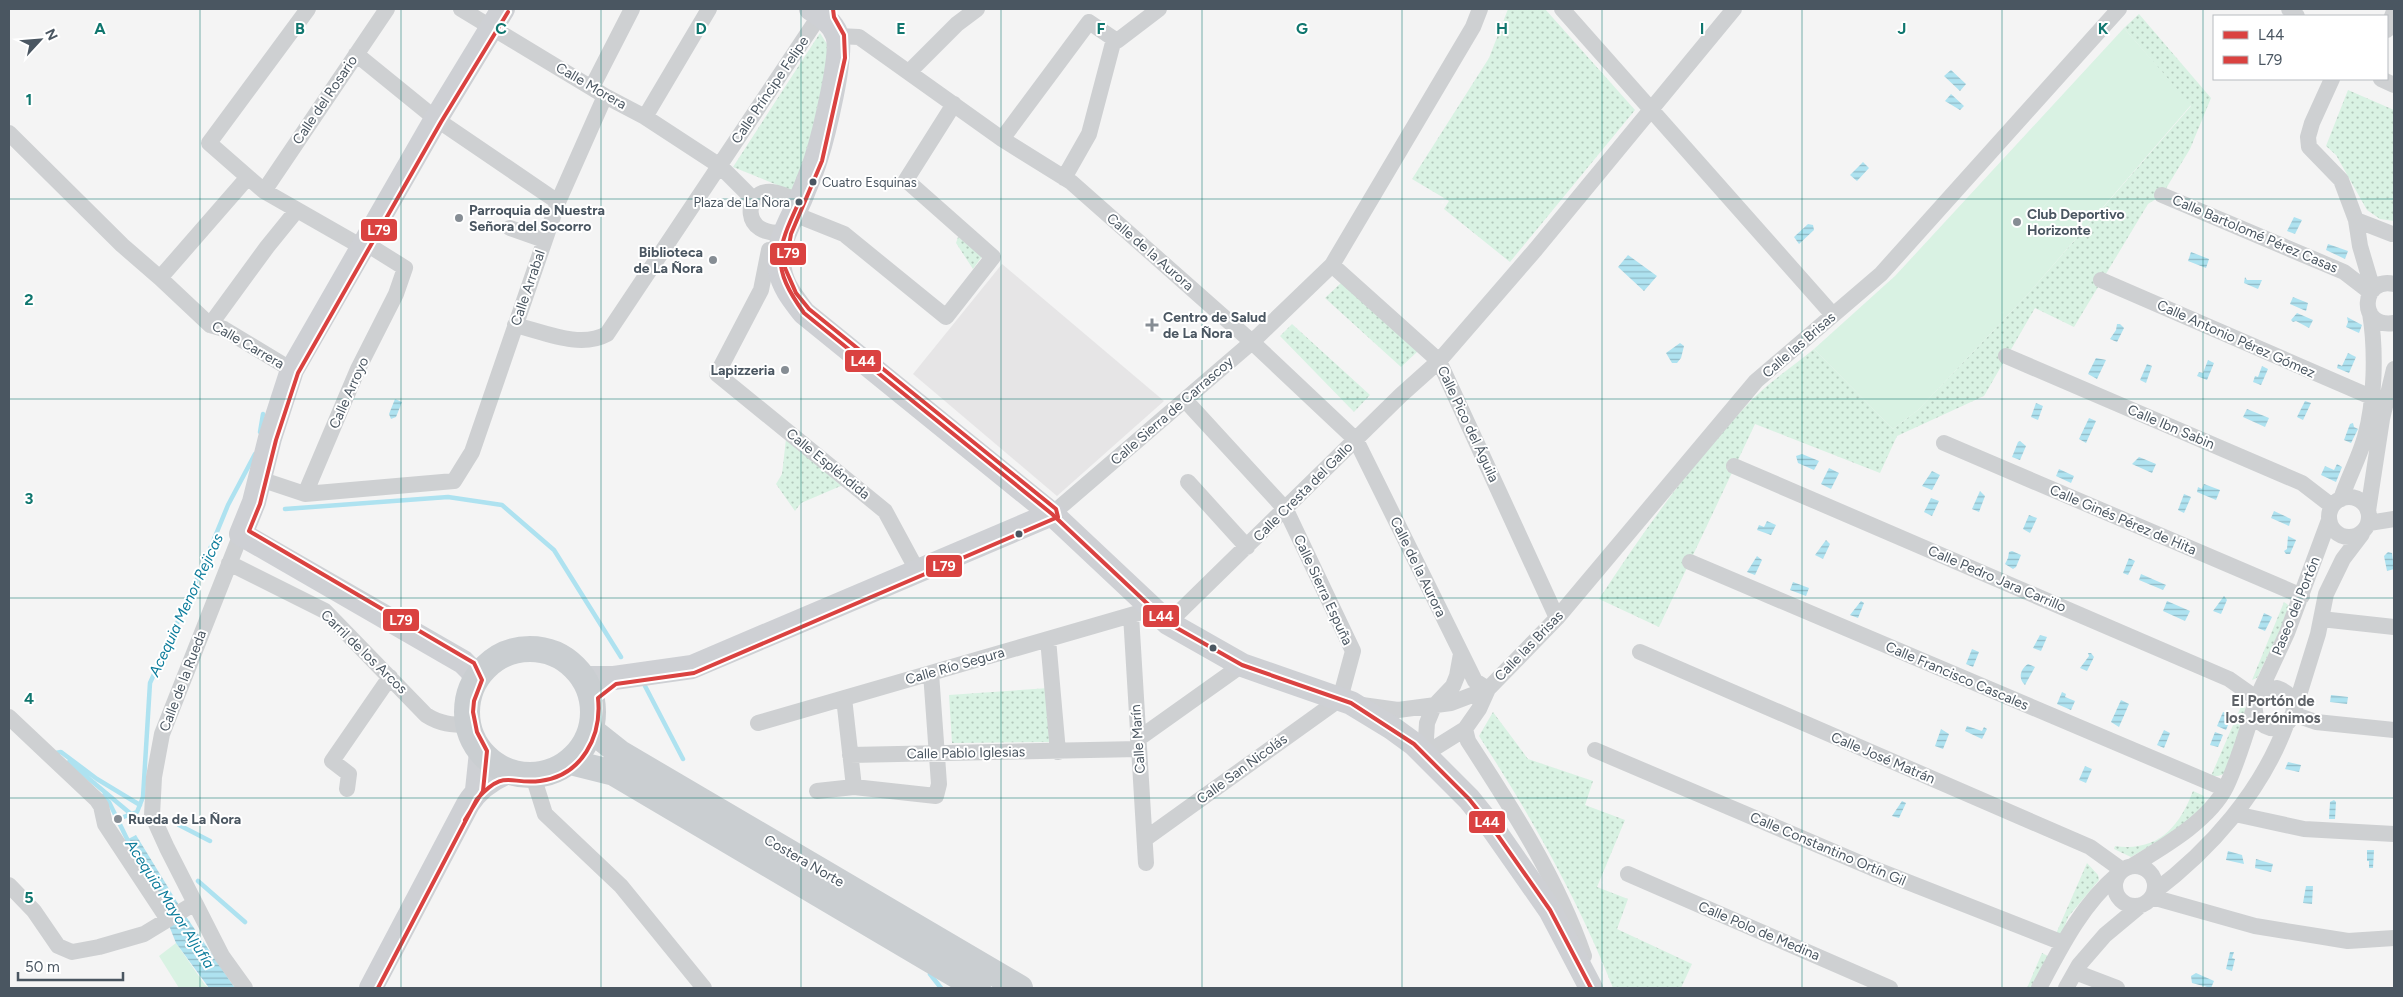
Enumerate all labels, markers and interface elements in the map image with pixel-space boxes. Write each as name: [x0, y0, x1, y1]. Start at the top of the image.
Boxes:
north arrow: [15, 15, 65, 65]
legend: [2213, 15, 2388, 80]
text: A: [94, 19, 106, 38]
text: B: [295, 19, 305, 38]
text: C: [495, 19, 507, 38]
text: D: [695, 19, 707, 38]
text: E: [896, 19, 906, 38]
text: F: [1097, 19, 1106, 38]
text: G: [1296, 19, 1308, 38]
text: H: [1496, 19, 1508, 38]
text: I: [1700, 19, 1704, 38]
text: J: [1898, 19, 1906, 38]
text: K: [2098, 19, 2109, 38]
text: N: [41, 26, 61, 43]
text: L44: [2258, 26, 2284, 44]
street label: Calle Príncipe Felipe: [728, 33, 812, 147]
text: L79: [2258, 51, 2282, 69]
street label: Calle del Rosario: [289, 52, 361, 148]
street label: Calle Morera: [553, 59, 629, 113]
text: 1: [26, 90, 32, 109]
place label: Cuatro Esquinas: [822, 175, 917, 190]
marker: Cuatro Esquinas: [808, 177, 818, 187]
street label: Calle Bartolomé Pérez Casas: [2170, 191, 2340, 277]
place label: Plaza de La Ñora: [694, 195, 790, 210]
marker: Plaza de La Ñora: [794, 197, 804, 207]
place label: Parroquia de Nuestra Señora del Socorro: [469, 202, 605, 235]
place label: Club Deportivo Horizonte: [2027, 206, 2125, 239]
street label: Calle de la Aurora: [1103, 210, 1197, 294]
marker: Parroquia de Nuestra Señora del Socorro: [453, 212, 465, 224]
marker: Club Deportivo Horizonte: [2011, 216, 2023, 228]
line badge: L79: [360, 218, 398, 242]
text: L79: [367, 222, 391, 239]
line badge: L79: [769, 242, 807, 266]
place label: Biblioteca de La Ñora: [634, 244, 703, 277]
text: L79: [776, 245, 800, 262]
street label: Calle Arrabal: [507, 248, 549, 328]
marker: Biblioteca de La Ñora: [707, 254, 719, 266]
text: 2: [24, 290, 34, 309]
street label: Calle Antonio Pérez Gómez: [2154, 296, 2318, 382]
place label: Centro de Salud de La Ñora: [1163, 309, 1266, 342]
street label: Calle las Brisas: [1759, 309, 1839, 381]
street label: Calle Carrera: [209, 317, 287, 373]
marker: Centro de Salud de La Ñora: [1145, 318, 1159, 332]
line badge: L44: [844, 349, 882, 373]
text: L44: [850, 353, 876, 370]
street label: Calle Sierra de Carrascoy: [1107, 353, 1237, 469]
street label: Calle Arroyo: [326, 355, 372, 431]
place label: Lapizzeria: [710, 362, 775, 379]
street label: Calle Pico del Águila: [1434, 363, 1502, 485]
marker: Lapizzeria: [779, 364, 791, 376]
street label: Calle Ibn Sabin: [2125, 401, 2217, 453]
street label: Calle Espléndida: [783, 425, 873, 503]
street label: Calle Cresta del Gallo: [1250, 439, 1356, 545]
street label: Calle Ginés Pérez de Hita: [2047, 481, 2199, 559]
text: 3: [25, 489, 34, 508]
street label: Calle de la Aurora: [1386, 514, 1450, 620]
unlabelled marker: [1014, 529, 1024, 539]
water label: Acequia Menor Rejicas: [145, 531, 227, 680]
street label: Calle Sierra Espuña: [1290, 532, 1356, 648]
street label: Calle Pedro Jara Carrillo: [1925, 542, 2069, 616]
line badge: L79: [925, 554, 963, 578]
street label: Paseo del Portón: [2268, 554, 2324, 658]
text: L79: [932, 558, 956, 575]
line badge: L44: [1142, 604, 1180, 628]
street label: Carril de los Arcos: [317, 606, 411, 698]
street label: Calle las Brisas: [1491, 607, 1567, 685]
line badge: L79: [382, 608, 420, 632]
text: L44: [1148, 608, 1174, 625]
text: L79: [389, 612, 413, 629]
street label: Calle de la Rueda: [156, 628, 210, 734]
street label: Calle Francisco Cascales: [1883, 638, 2031, 714]
unlabelled marker: [1208, 643, 1218, 653]
street label: Calle Río Segura: [904, 644, 1006, 688]
text: 4: [24, 689, 34, 708]
district label: El Portón de los Jerónimos: [2225, 692, 2321, 727]
street label: Calle Marín: [1127, 704, 1149, 774]
street label: Calle José Matrán: [1828, 728, 1938, 788]
street label: Calle San Nicolás: [1193, 730, 1291, 808]
street label: Calle Pablo Iglesias: [907, 743, 1025, 763]
street label: Calle Constantino Ortín Gil: [1748, 808, 1908, 890]
line badge: L44: [1468, 810, 1506, 834]
place label: Rueda de La Ñora: [128, 811, 241, 828]
marker: Rueda de La Ñora: [112, 813, 124, 825]
text: L44: [1474, 814, 1500, 831]
street label: Costera Norte: [761, 831, 847, 891]
water label: Acequia Mayor Aljufía: [121, 835, 219, 972]
text: 5: [24, 888, 34, 907]
street label: Calle Polo de Medina: [1696, 898, 1822, 964]
scale bar: [18, 950, 122, 982]
text: 50 m: [25, 958, 60, 976]

